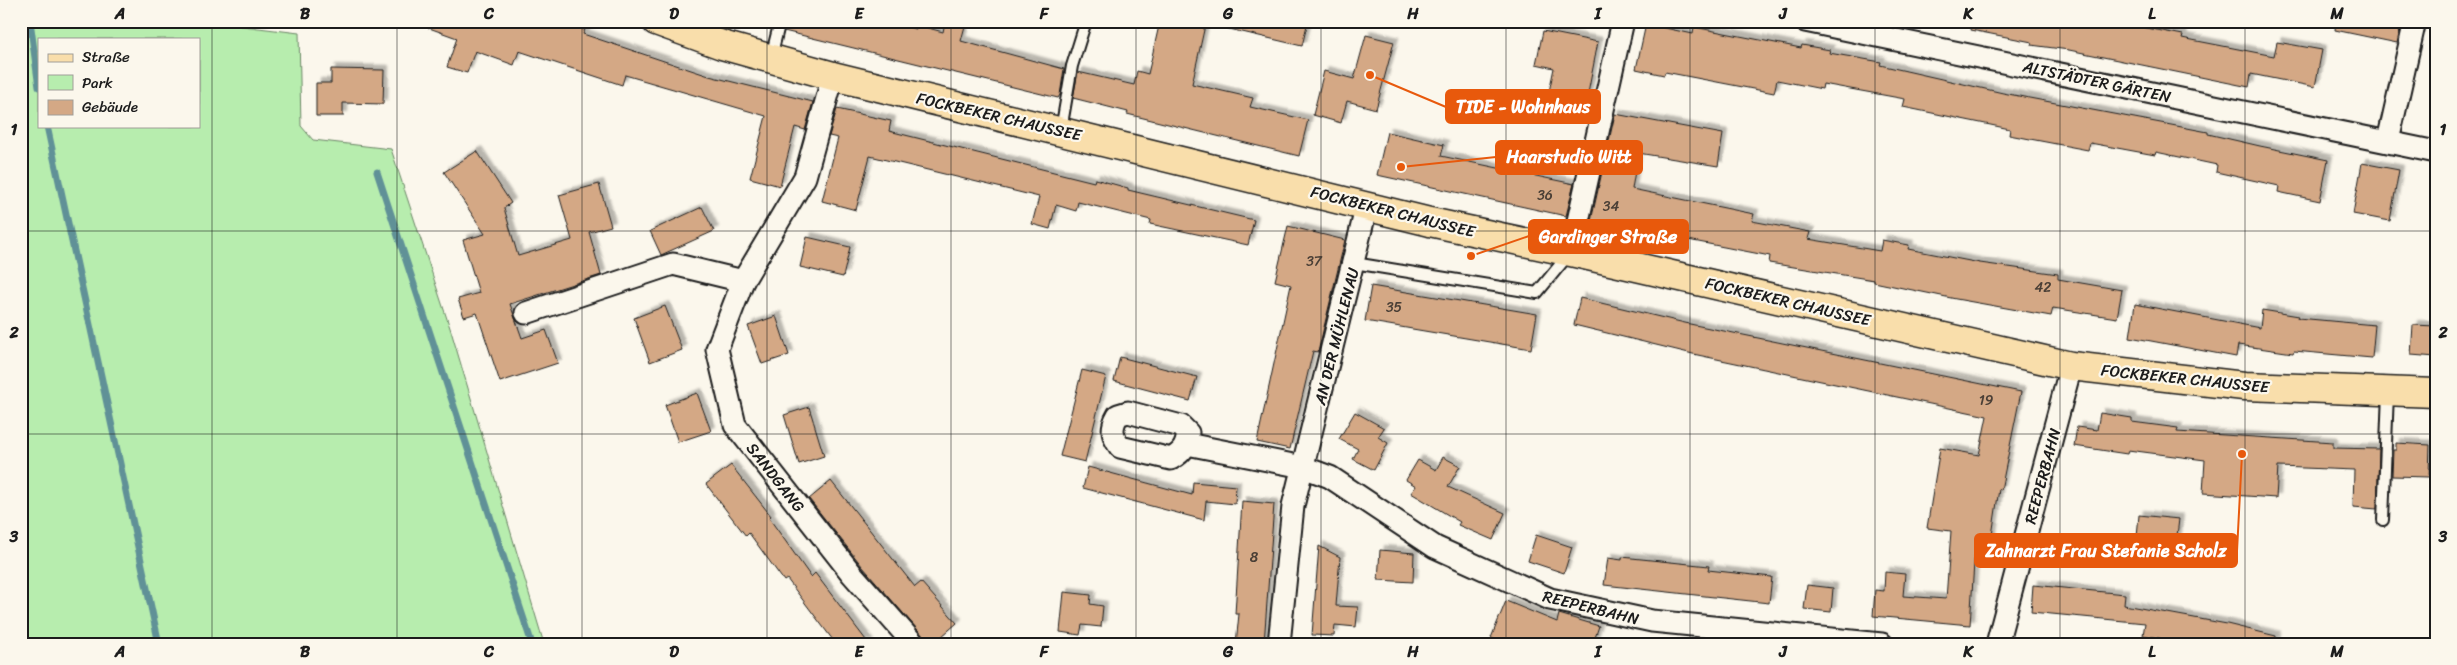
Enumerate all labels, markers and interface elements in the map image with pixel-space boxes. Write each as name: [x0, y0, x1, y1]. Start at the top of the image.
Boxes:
text: A: [114, 0, 125, 28]
text: B: [300, 0, 311, 28]
text: C: [483, 0, 495, 28]
text: D: [669, 0, 679, 28]
text: E: [855, 0, 865, 28]
text: F: [1039, 0, 1050, 28]
text: G: [1222, 0, 1234, 28]
text: H: [1406, 0, 1419, 28]
text: I: [1594, 0, 1603, 28]
text: J: [1778, 0, 1788, 28]
text: K: [1962, 0, 1974, 28]
text: L: [2148, 0, 2156, 28]
text: M: [2329, 0, 2344, 28]
legend: [38, 38, 200, 128]
text: Straße: [82, 44, 130, 70]
street label: ALTSTÄDTER GÄRTEN: [2019, 51, 2174, 111]
text: Park: [82, 70, 113, 96]
street label: FOCKBEKER CHAUSSEE: [913, 83, 1085, 150]
callout: TIDE - Wohnhaus: [1446, 90, 1600, 123]
text: TIDE - Wohnhaus: [1456, 91, 1591, 123]
text: Gebäude: [82, 94, 138, 120]
text: 1: [11, 115, 18, 144]
text: 1: [2440, 115, 2447, 144]
callout: Haarstudio Witt: [1496, 141, 1642, 174]
text: Haarstudio Witt: [1505, 141, 1632, 173]
street label: FOCKBEKER CHAUSSEE: [1308, 177, 1479, 246]
house number: 36: [1537, 183, 1553, 208]
house number: 34: [1603, 194, 1619, 219]
callout: Gardinger Straße: [1529, 220, 1688, 253]
text: Gardinger Straße: [1538, 221, 1678, 253]
house number: 37: [1306, 249, 1323, 274]
street label: AN DER MÜHLENAU: [1305, 264, 1368, 409]
street label: FOCKBEKER CHAUSSEE: [1702, 268, 1874, 335]
house number: 42: [2035, 275, 2051, 300]
house number: 35: [1386, 295, 1403, 320]
text: 2: [8, 318, 19, 347]
text: 2: [2437, 318, 2448, 347]
street label: FOCKBEKER CHAUSSEE: [2100, 355, 2271, 402]
house number: 19: [1979, 388, 1994, 413]
street label: REEPERBAHN: [2016, 425, 2069, 527]
street label: SANDGANG: [739, 436, 813, 519]
text: 3: [9, 522, 19, 551]
text: 3: [2438, 522, 2448, 551]
callout: Zahnarzt Frau Stefanie Scholz: [1975, 534, 2237, 567]
text: Zahnarzt Frau Stefanie Scholz: [1984, 535, 2228, 567]
house number: 8: [1250, 545, 1259, 570]
street label: REEPERBAHN: [1540, 582, 1642, 633]
text: A: [114, 637, 125, 665]
text: B: [300, 637, 311, 665]
text: C: [483, 637, 495, 665]
text: D: [669, 637, 679, 665]
text: E: [855, 637, 865, 665]
text: F: [1039, 637, 1050, 665]
text: G: [1222, 637, 1234, 665]
text: H: [1406, 637, 1419, 665]
text: I: [1594, 637, 1603, 665]
text: J: [1778, 637, 1788, 665]
text: K: [1962, 637, 1974, 665]
text: L: [2148, 637, 2156, 665]
text: M: [2329, 637, 2344, 665]

